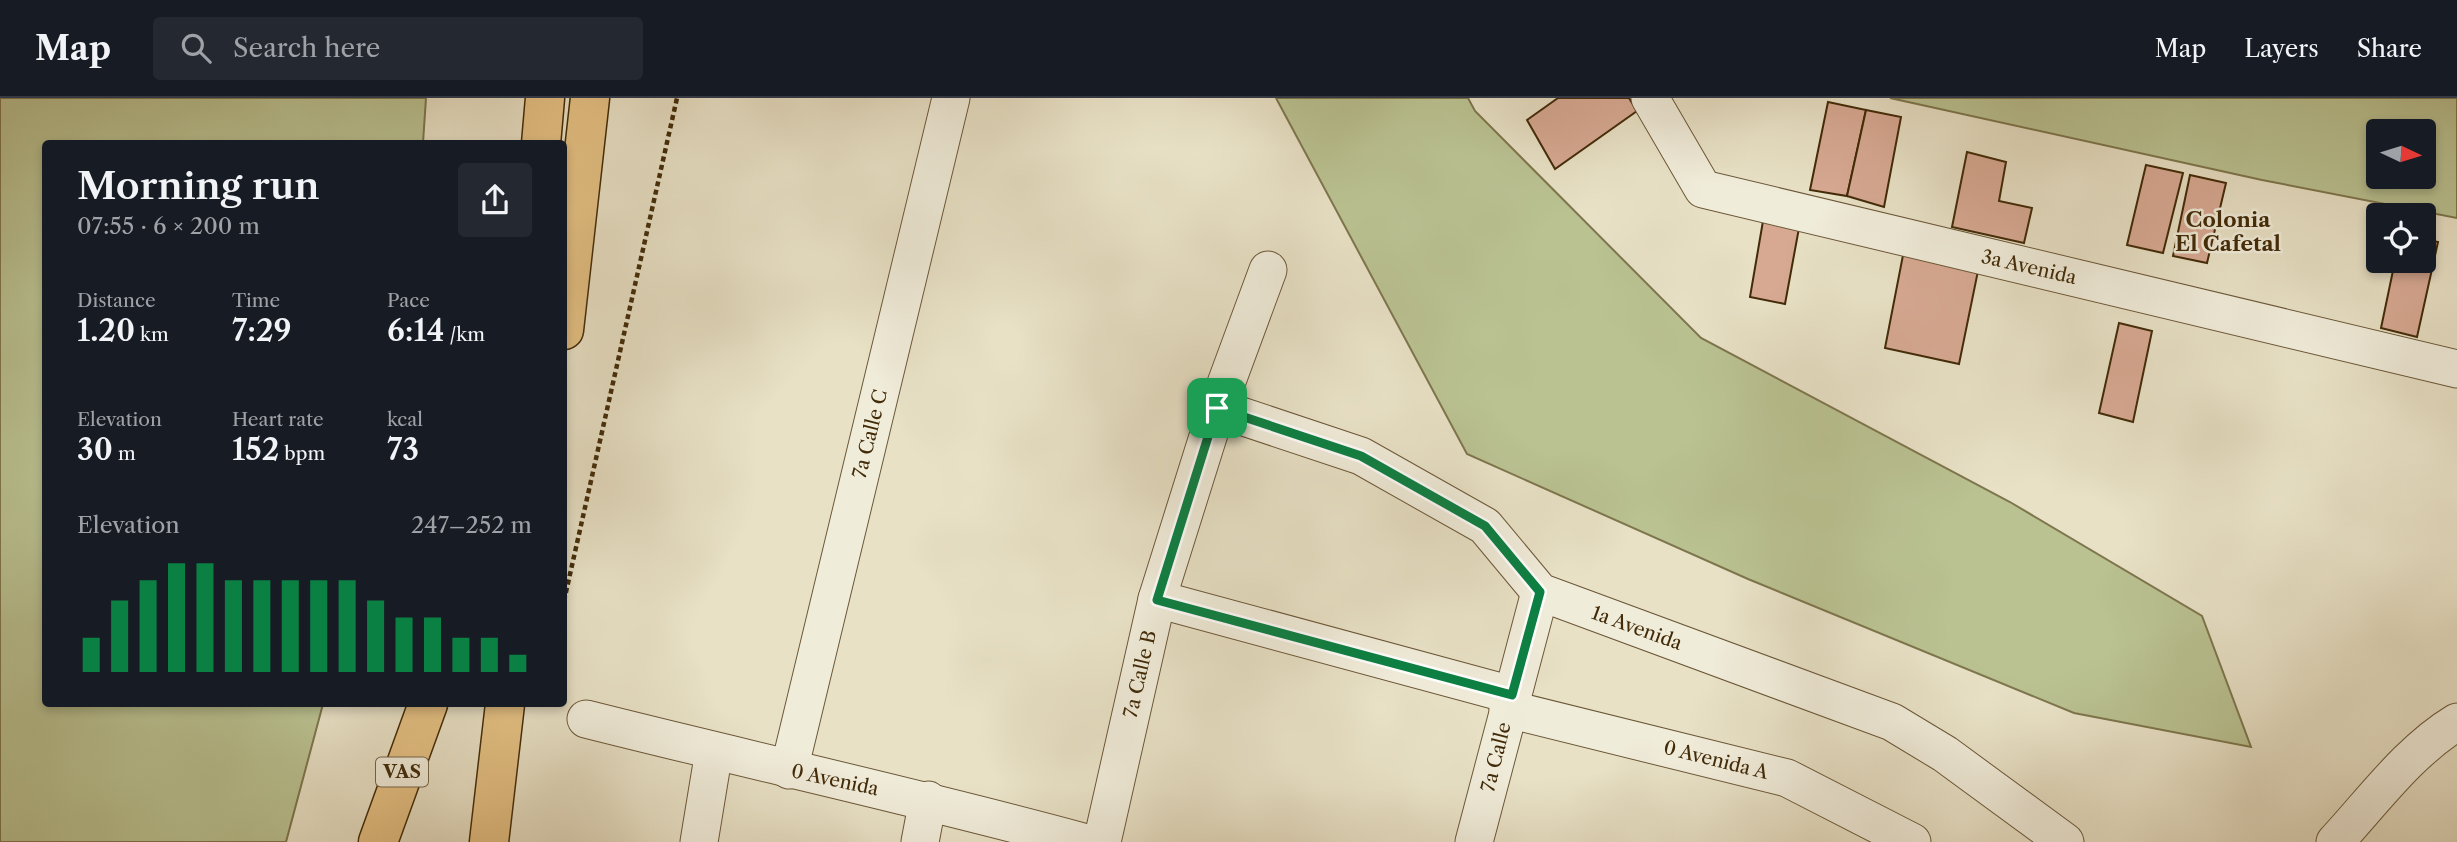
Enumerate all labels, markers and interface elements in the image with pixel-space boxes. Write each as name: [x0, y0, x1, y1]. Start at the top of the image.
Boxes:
search box: [153, 17, 643, 80]
text: Map: [35, 28, 111, 69]
icon: search: [177, 29, 215, 67]
text: Search here: [233, 32, 380, 64]
text: Map: [2155, 34, 2206, 63]
text: Layers: [2244, 34, 2319, 63]
text: Share: [2357, 34, 2422, 63]
north arrow: [2366, 119, 2436, 189]
map controls: [2366, 119, 2436, 273]
text: Morning run: [77, 162, 320, 209]
button: share: [458, 163, 532, 237]
button: locate: [2366, 203, 2436, 273]
district label: Colonia El Cafetal: [2175, 207, 2281, 256]
text: 07:55 · 6 × 200 m: [77, 212, 260, 240]
street label: 3a Avenida: [1979, 245, 2079, 289]
text: Distance: [77, 289, 156, 312]
text: Time: [232, 289, 280, 312]
text: Pace: [387, 289, 430, 312]
text: 1.20: [77, 312, 135, 349]
text: 7:29: [232, 312, 291, 349]
text: 6:14: [387, 312, 444, 349]
text: km: [135, 323, 169, 346]
text: /km: [444, 323, 485, 346]
pin: [1187, 378, 1247, 438]
street label: 7a Calle C: [848, 387, 892, 481]
icon: arrive: [1198, 389, 1236, 427]
text: Elevation: [77, 408, 162, 431]
text: Heart rate: [232, 408, 324, 431]
text: kcal: [387, 408, 423, 431]
text: 30: [77, 431, 113, 468]
text: 152: [232, 431, 279, 468]
text: 73: [387, 431, 419, 468]
text: m: [113, 442, 136, 465]
text: bpm: [279, 442, 325, 465]
text: Elevation: [77, 511, 180, 539]
text: 247–252 m: [411, 511, 532, 539]
street label: 1a Avenida: [1589, 601, 1685, 655]
street label: 7a Calle B: [1119, 628, 1161, 720]
street label: 7a Calle: [1476, 720, 1516, 794]
street label: 0 Avenida A: [1661, 736, 1772, 784]
road number: VAS: [376, 758, 428, 786]
street label: 0 Avenida: [789, 760, 881, 800]

